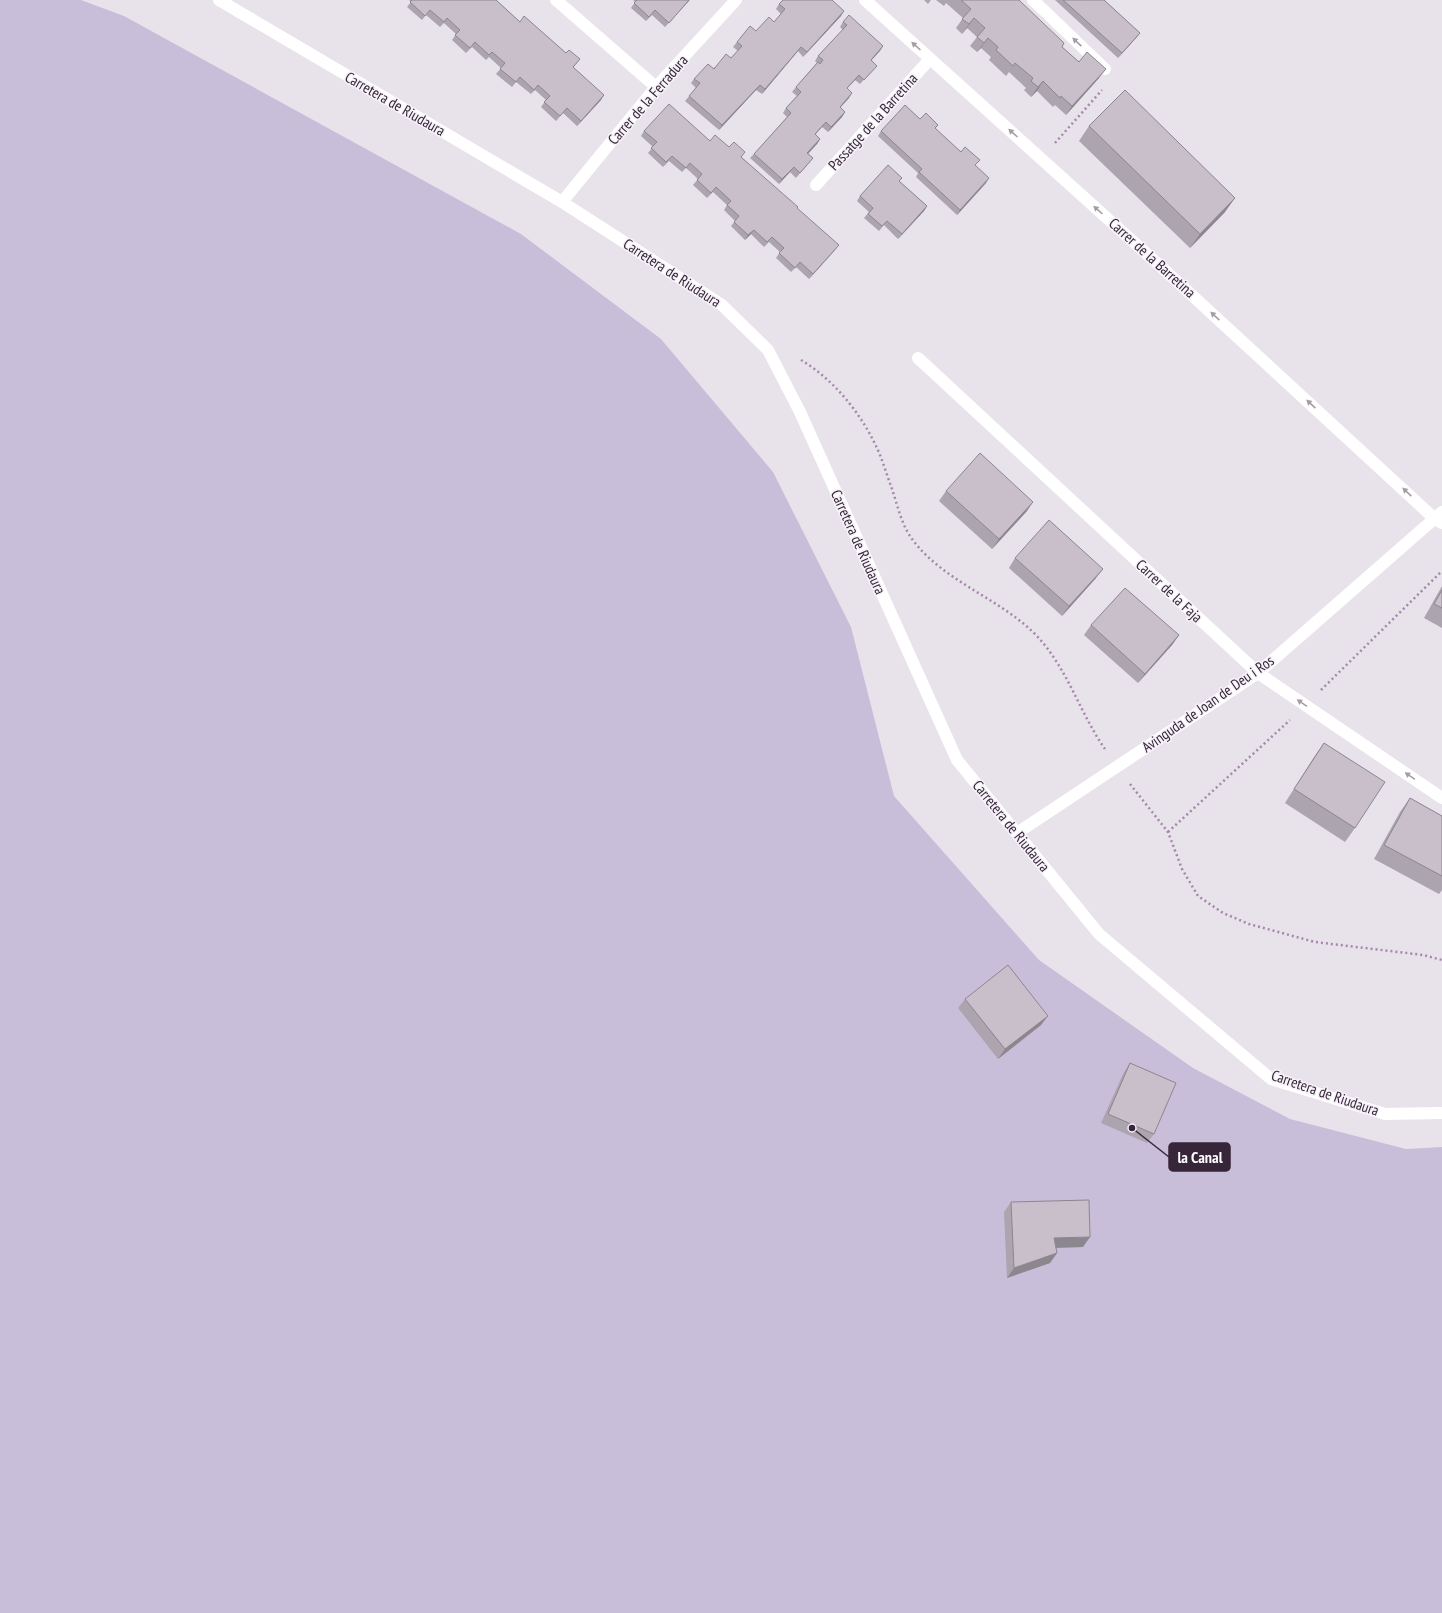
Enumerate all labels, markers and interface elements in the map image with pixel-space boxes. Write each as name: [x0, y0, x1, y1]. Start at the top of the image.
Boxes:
one-way arrow: [1072, 37, 1082, 47]
one-way arrow: [911, 41, 921, 51]
street label: Carrer de la Ferradura: [603, 51, 692, 148]
street label: Carretera de Riudaura: [342, 67, 449, 140]
street label: Passatge de la Barretina: [824, 69, 921, 174]
one-way arrow: [1008, 128, 1018, 137]
one-way arrow: [1093, 205, 1104, 214]
street label: Carrer de la Barretina: [1105, 214, 1200, 302]
street label: Carretera de Riudaura: [620, 234, 725, 311]
one-way arrow: [1210, 311, 1220, 321]
one-way arrow: [1306, 399, 1316, 409]
street label: Carretera de Riudaura: [827, 487, 890, 597]
one-way arrow: [1401, 488, 1412, 497]
street label: Carrer de la Faja: [1132, 555, 1207, 626]
street label: Avinguda de Joan de Deu i Ros: [1138, 651, 1277, 756]
one-way arrow: [1297, 699, 1307, 707]
one-way arrow: [1404, 772, 1415, 780]
street label: Carretera de Riudaura: [969, 776, 1054, 875]
street label: Carretera de Riudaura: [1269, 1065, 1381, 1120]
callout: la Canal: [1169, 1143, 1230, 1171]
text: la Canal: [1177, 1147, 1223, 1167]

